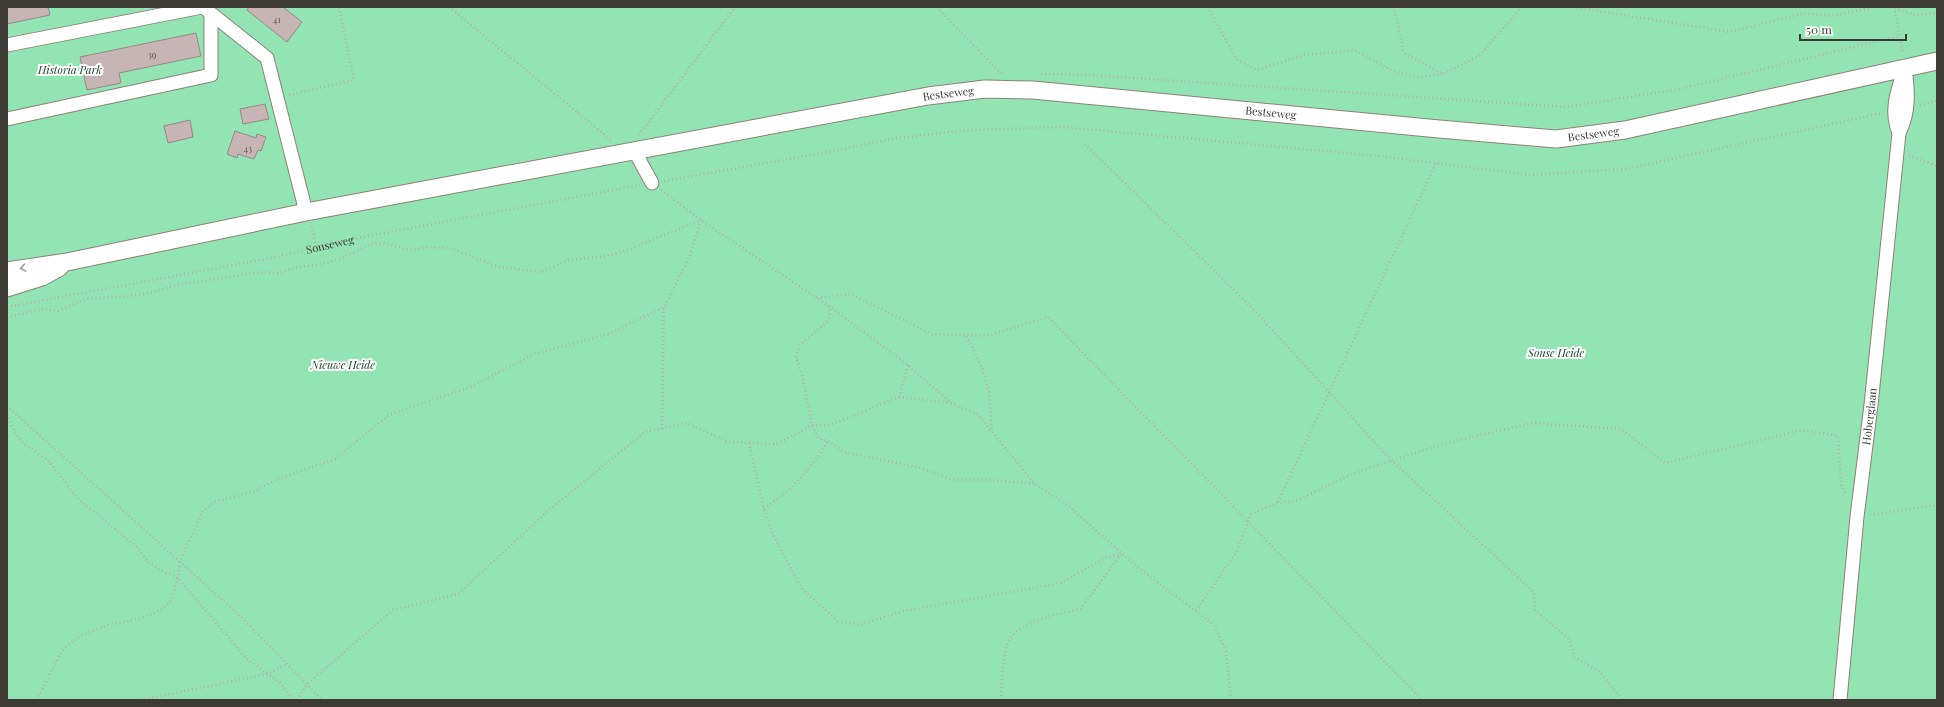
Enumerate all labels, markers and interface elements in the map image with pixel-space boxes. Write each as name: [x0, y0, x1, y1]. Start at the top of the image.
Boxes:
house number: 41: [273, 13, 282, 25]
scale bar: [1800, 16, 1906, 42]
text: 50 m: [1806, 21, 1832, 37]
house number: 39: [148, 48, 157, 60]
park label: Historia Park: [37, 62, 102, 77]
street label: Bestseweg: [921, 82, 975, 104]
street label: Bestseweg: [1245, 102, 1297, 122]
street label: Bestseweg: [1567, 123, 1620, 144]
house number: 43: [244, 142, 252, 154]
street label: Sonseweg: [304, 231, 356, 257]
one-way arrow: [20, 263, 26, 272]
park label: Sonse Heide: [1527, 345, 1584, 360]
park label: Nieuwe Heide: [310, 357, 375, 372]
street label: Hoberglaan: [1858, 387, 1880, 446]

